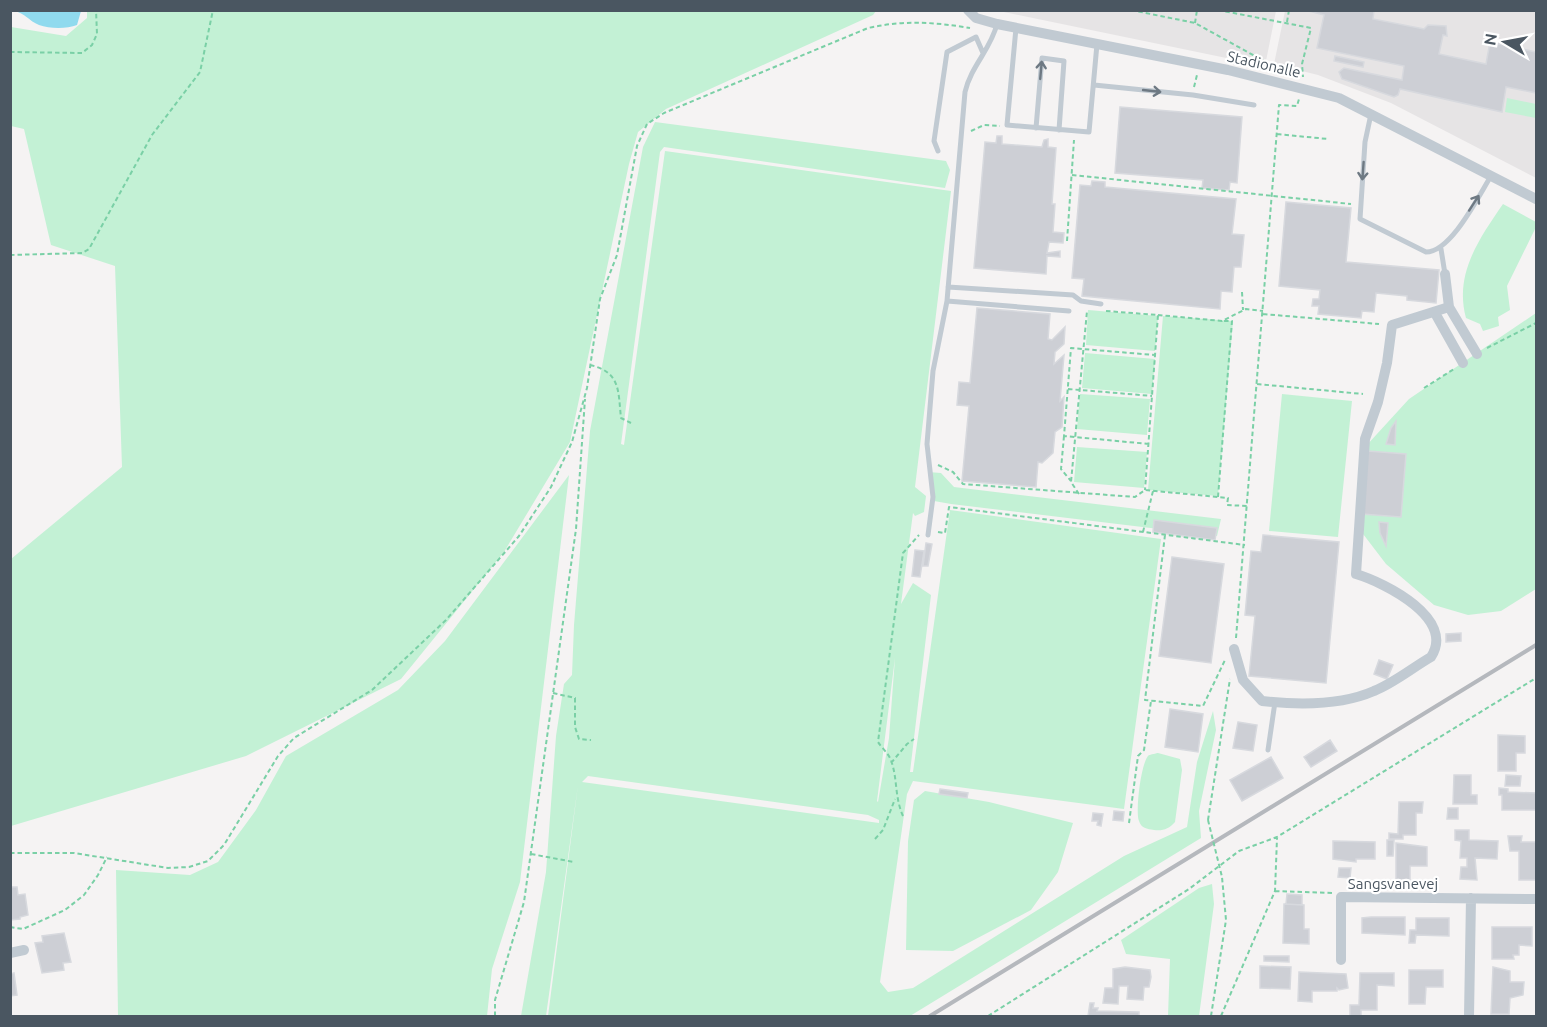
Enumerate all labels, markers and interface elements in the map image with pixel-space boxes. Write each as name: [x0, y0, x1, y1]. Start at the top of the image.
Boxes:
north arrow: [1475, 12, 1535, 72]
text: N: [1480, 32, 1500, 47]
street label: Stadionalle: [1226, 47, 1302, 81]
one-way arrow: [1036, 60, 1047, 80]
one-way arrow: [1141, 86, 1161, 97]
one-way arrow: [1357, 160, 1368, 180]
one-way arrow: [1469, 195, 1481, 212]
street label: Sangsvanevej: [1348, 875, 1438, 892]

